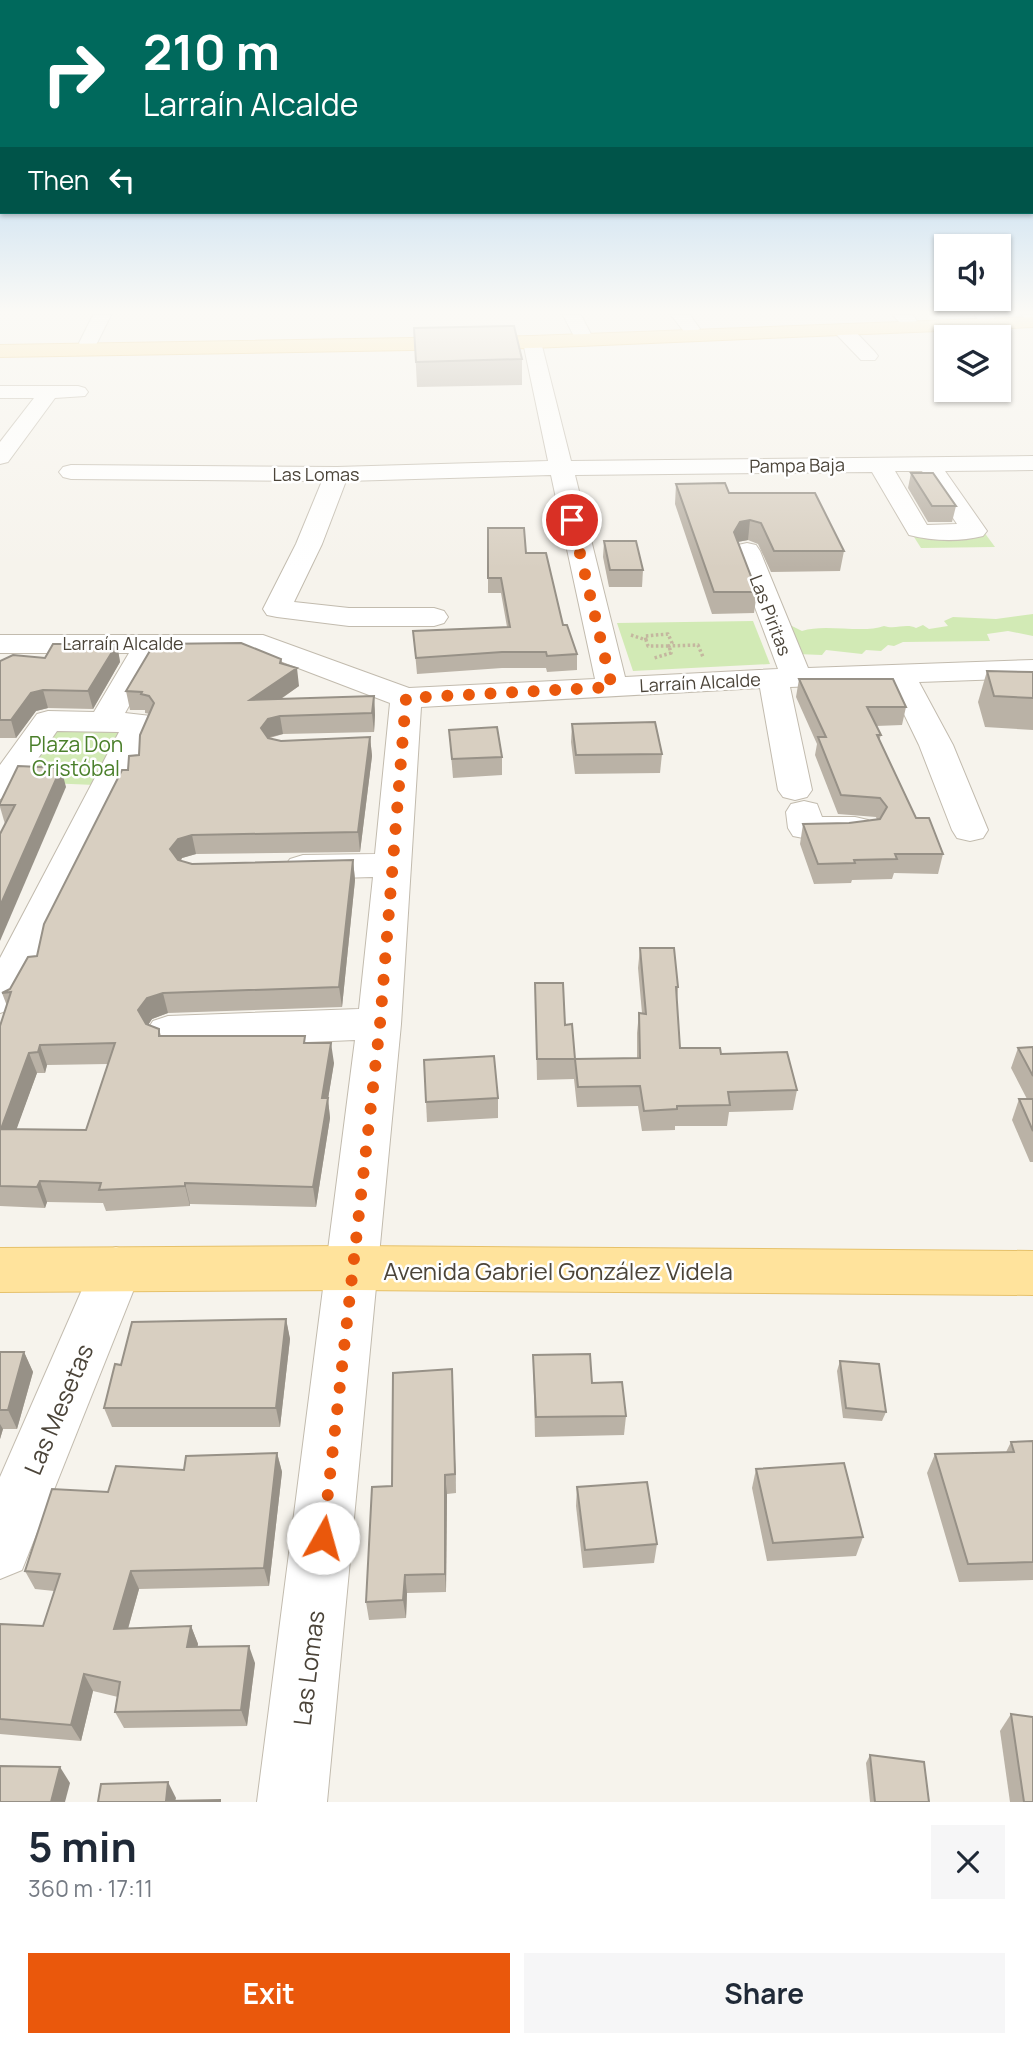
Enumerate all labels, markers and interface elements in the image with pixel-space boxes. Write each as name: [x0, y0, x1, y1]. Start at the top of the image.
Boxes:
text: 210 m: [143, 18, 280, 85]
icon: right: [28, 28, 119, 119]
text: Larraín Alcalde: [143, 82, 358, 126]
icon: left: [103, 161, 141, 199]
text: Then: [28, 162, 89, 198]
map controls: [934, 234, 1011, 402]
button: sound: [934, 234, 1011, 311]
button: layers: [934, 325, 1011, 402]
street label: Pampa Baja: [749, 452, 845, 478]
street label: Las Lomas: [273, 462, 359, 486]
pin: [542, 490, 602, 550]
icon: arrive: [553, 501, 591, 539]
street label: Las Piritas: [745, 571, 797, 659]
street label: Larraín Alcalde: [62, 631, 184, 655]
street label: Larraín Alcalde: [639, 667, 761, 697]
park label: Plaza Don Cristóbal: [29, 730, 123, 782]
street label: Avenida Gabriel González Videla: [383, 1254, 733, 1287]
street label: Las Mesetas: [16, 1338, 100, 1480]
position arrow: [286, 1501, 360, 1575]
street label: Las Lomas: [285, 1609, 331, 1727]
text: 5 min: [28, 1817, 137, 1875]
button: close: [931, 1825, 1005, 1899]
text: 360 m · 17:11: [28, 1872, 153, 1904]
button: Exit: [28, 1953, 510, 2033]
button: Share: [524, 1953, 1005, 2033]

